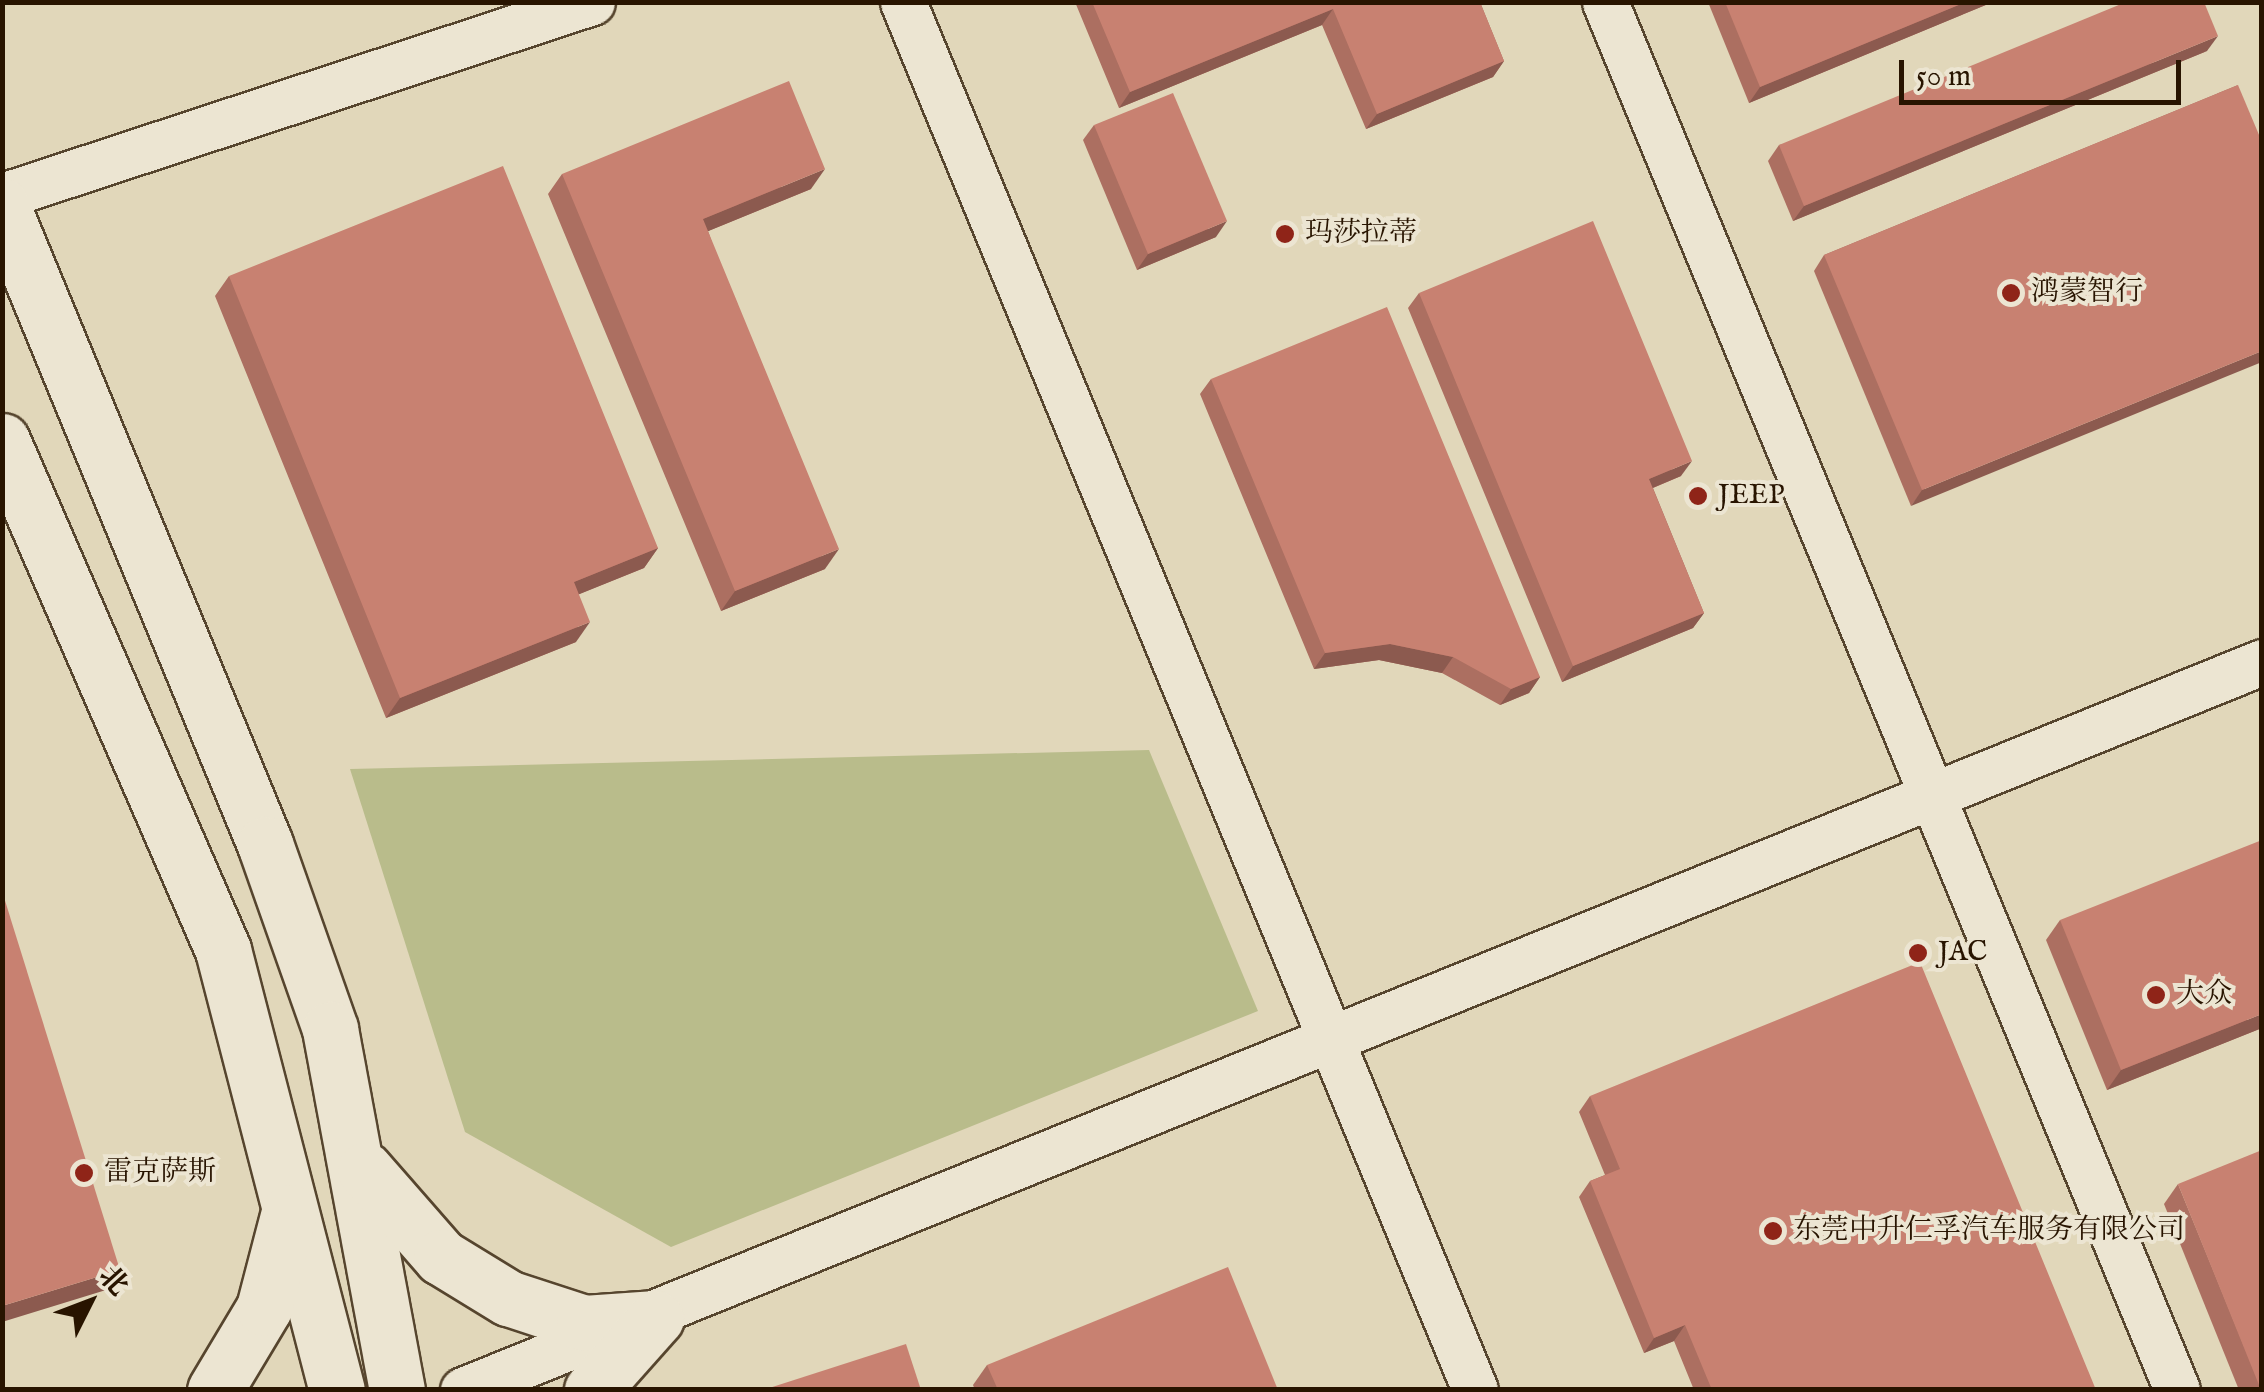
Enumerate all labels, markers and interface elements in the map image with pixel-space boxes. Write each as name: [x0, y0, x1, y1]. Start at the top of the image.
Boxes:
scale bar: [1904, 40, 2186, 102]
text: 50 m: [1916, 58, 1971, 96]
place label: 玛莎拉蒂: [1305, 217, 1417, 251]
marker: 玛莎拉蒂: [1274, 223, 1296, 245]
place label: 鸿蒙智行: [2031, 276, 2143, 310]
marker: 鸿蒙智行: [2000, 282, 2022, 304]
place label: JEEP: [1718, 479, 1784, 513]
marker: JEEP: [1687, 485, 1709, 507]
place label: JAC: [1938, 936, 1987, 970]
marker: JAC: [1907, 942, 1929, 964]
place label: 大众: [2176, 978, 2232, 1012]
marker: 大众: [2145, 984, 2167, 1006]
place label: 雷克萨斯: [104, 1156, 216, 1190]
marker: 雷克萨斯: [73, 1162, 95, 1184]
place label: 东莞中升仁孚汽车服务有限公司: [1793, 1214, 2185, 1248]
marker: 东莞中升仁孚汽车服务有限公司: [1762, 1220, 1784, 1242]
north arrow: [40, 1252, 140, 1352]
text: 北: [90, 1259, 135, 1304]

